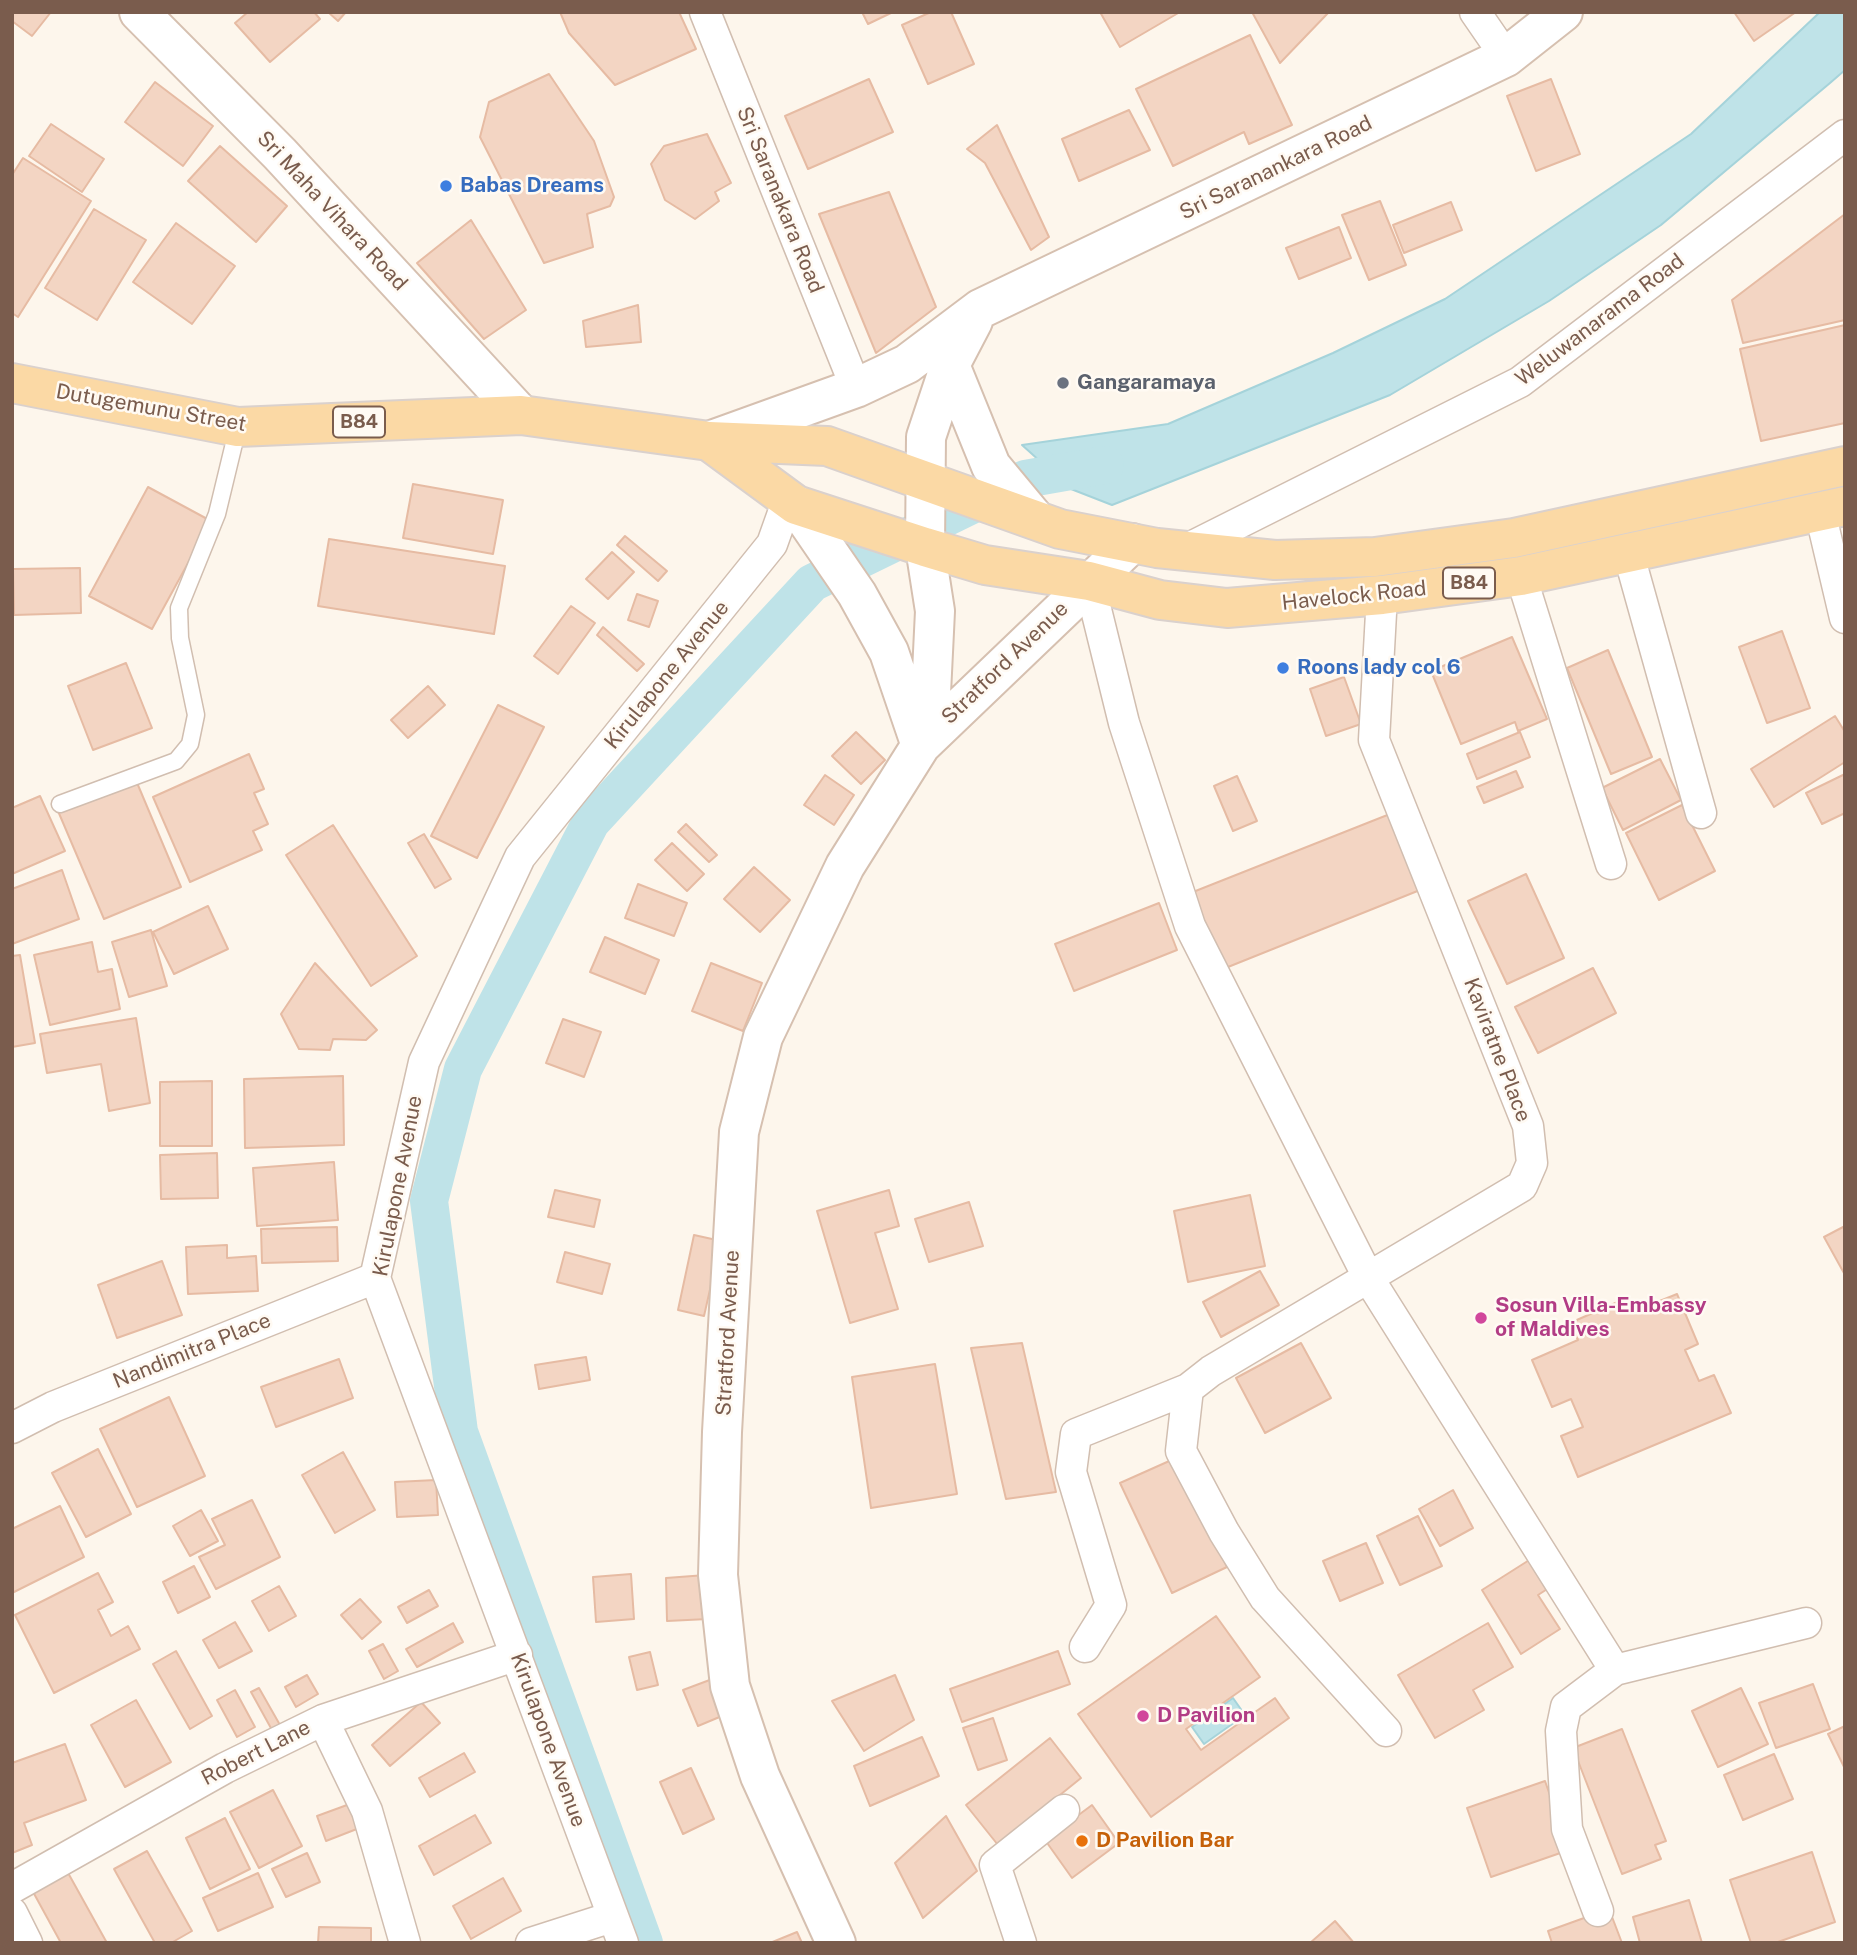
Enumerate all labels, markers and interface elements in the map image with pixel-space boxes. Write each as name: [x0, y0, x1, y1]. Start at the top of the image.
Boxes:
street label: Sri Saranakara Road: [731, 103, 829, 297]
street label: Sri Saranankara Road: [1176, 110, 1376, 226]
street label: Sri Maha Vihara Road: [252, 126, 412, 296]
place label: Babas Dreams: [460, 173, 604, 199]
marker: Babas Dreams: [438, 178, 454, 194]
street label: Weluwanarama Road: [1511, 248, 1689, 392]
place label: Gangaramaya: [1077, 370, 1216, 396]
marker: Gangaramaya: [1055, 375, 1071, 391]
street label: Dutugemunu Street: [54, 379, 248, 437]
road number: B84: [333, 406, 385, 438]
road number: B84: [1443, 568, 1495, 598]
street label: Havelock Road: [1280, 576, 1428, 616]
street label: Kirulapone Avenue: [599, 596, 735, 754]
street label: Stratford Avenue: [937, 596, 1073, 730]
place label: Roons lady col 6: [1297, 655, 1461, 681]
marker: Roons lady col 6: [1275, 660, 1291, 676]
street label: Kaviratne Place: [1458, 974, 1536, 1126]
street label: Kirulapone Avenue: [368, 1093, 428, 1279]
street label: Stratford Avenue: [711, 1249, 745, 1417]
place label: Sosun Villa-Embassy of Maldives: [1495, 1293, 1707, 1343]
street label: Nandimitra Place: [109, 1308, 275, 1394]
marker: Sosun Villa-Embassy of Maldives: [1473, 1310, 1489, 1326]
street label: Kirulapone Avenue: [505, 1649, 591, 1831]
place label: D Pavilion: [1157, 1703, 1255, 1729]
marker: D Pavilion: [1135, 1708, 1151, 1724]
street label: Robert Lane: [197, 1715, 315, 1791]
place label: D Pavilion Bar: [1096, 1828, 1234, 1854]
marker: D Pavilion Bar: [1074, 1833, 1090, 1849]

